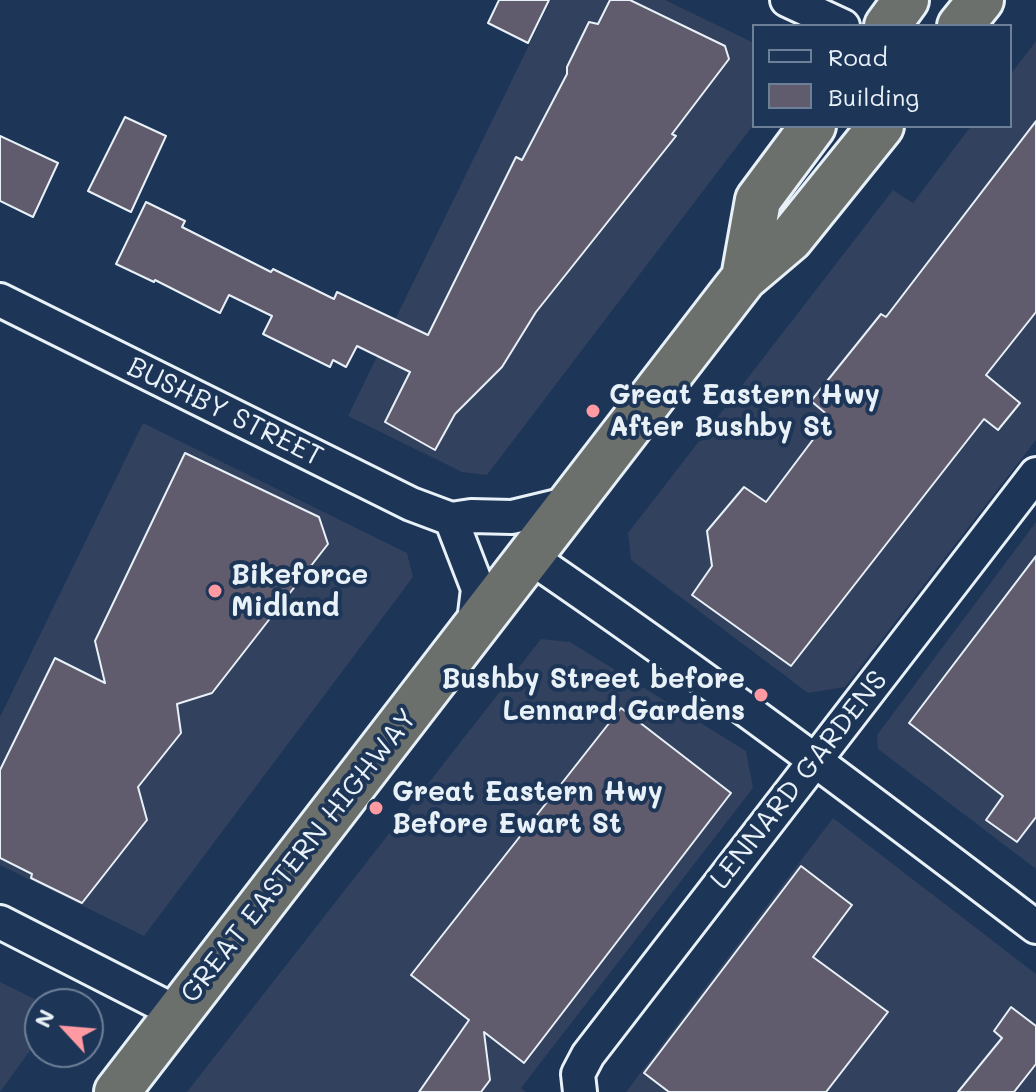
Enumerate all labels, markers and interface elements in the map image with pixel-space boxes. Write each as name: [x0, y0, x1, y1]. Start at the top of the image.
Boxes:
legend: [752, 24, 1012, 128]
text: Road: [828, 41, 888, 72]
text: Building: [828, 81, 919, 112]
street label: BUSHBY STREET: [122, 350, 328, 474]
place label: Great Eastern Hwy After Bushby St: [609, 378, 880, 444]
marker: Great Eastern Hwy After Bushby St: [584, 402, 602, 420]
place label: Bikeforce Midland: [231, 558, 368, 624]
marker: Bikeforce Midland: [206, 582, 224, 600]
place label: Bushby Street before Lennard Gardens: [441, 662, 745, 728]
street label: LENNARD GARDENS: [703, 664, 895, 896]
marker: Bushby Street before Lennard Gardens: [752, 686, 770, 704]
street label: GREAT EASTERN HIGHWAY: [174, 702, 424, 1010]
place label: Great Eastern Hwy Before Ewart St: [392, 775, 663, 841]
marker: Great Eastern Hwy Before Ewart St: [367, 799, 385, 817]
north arrow: [24, 988, 104, 1068]
text: N: [27, 1004, 60, 1032]

